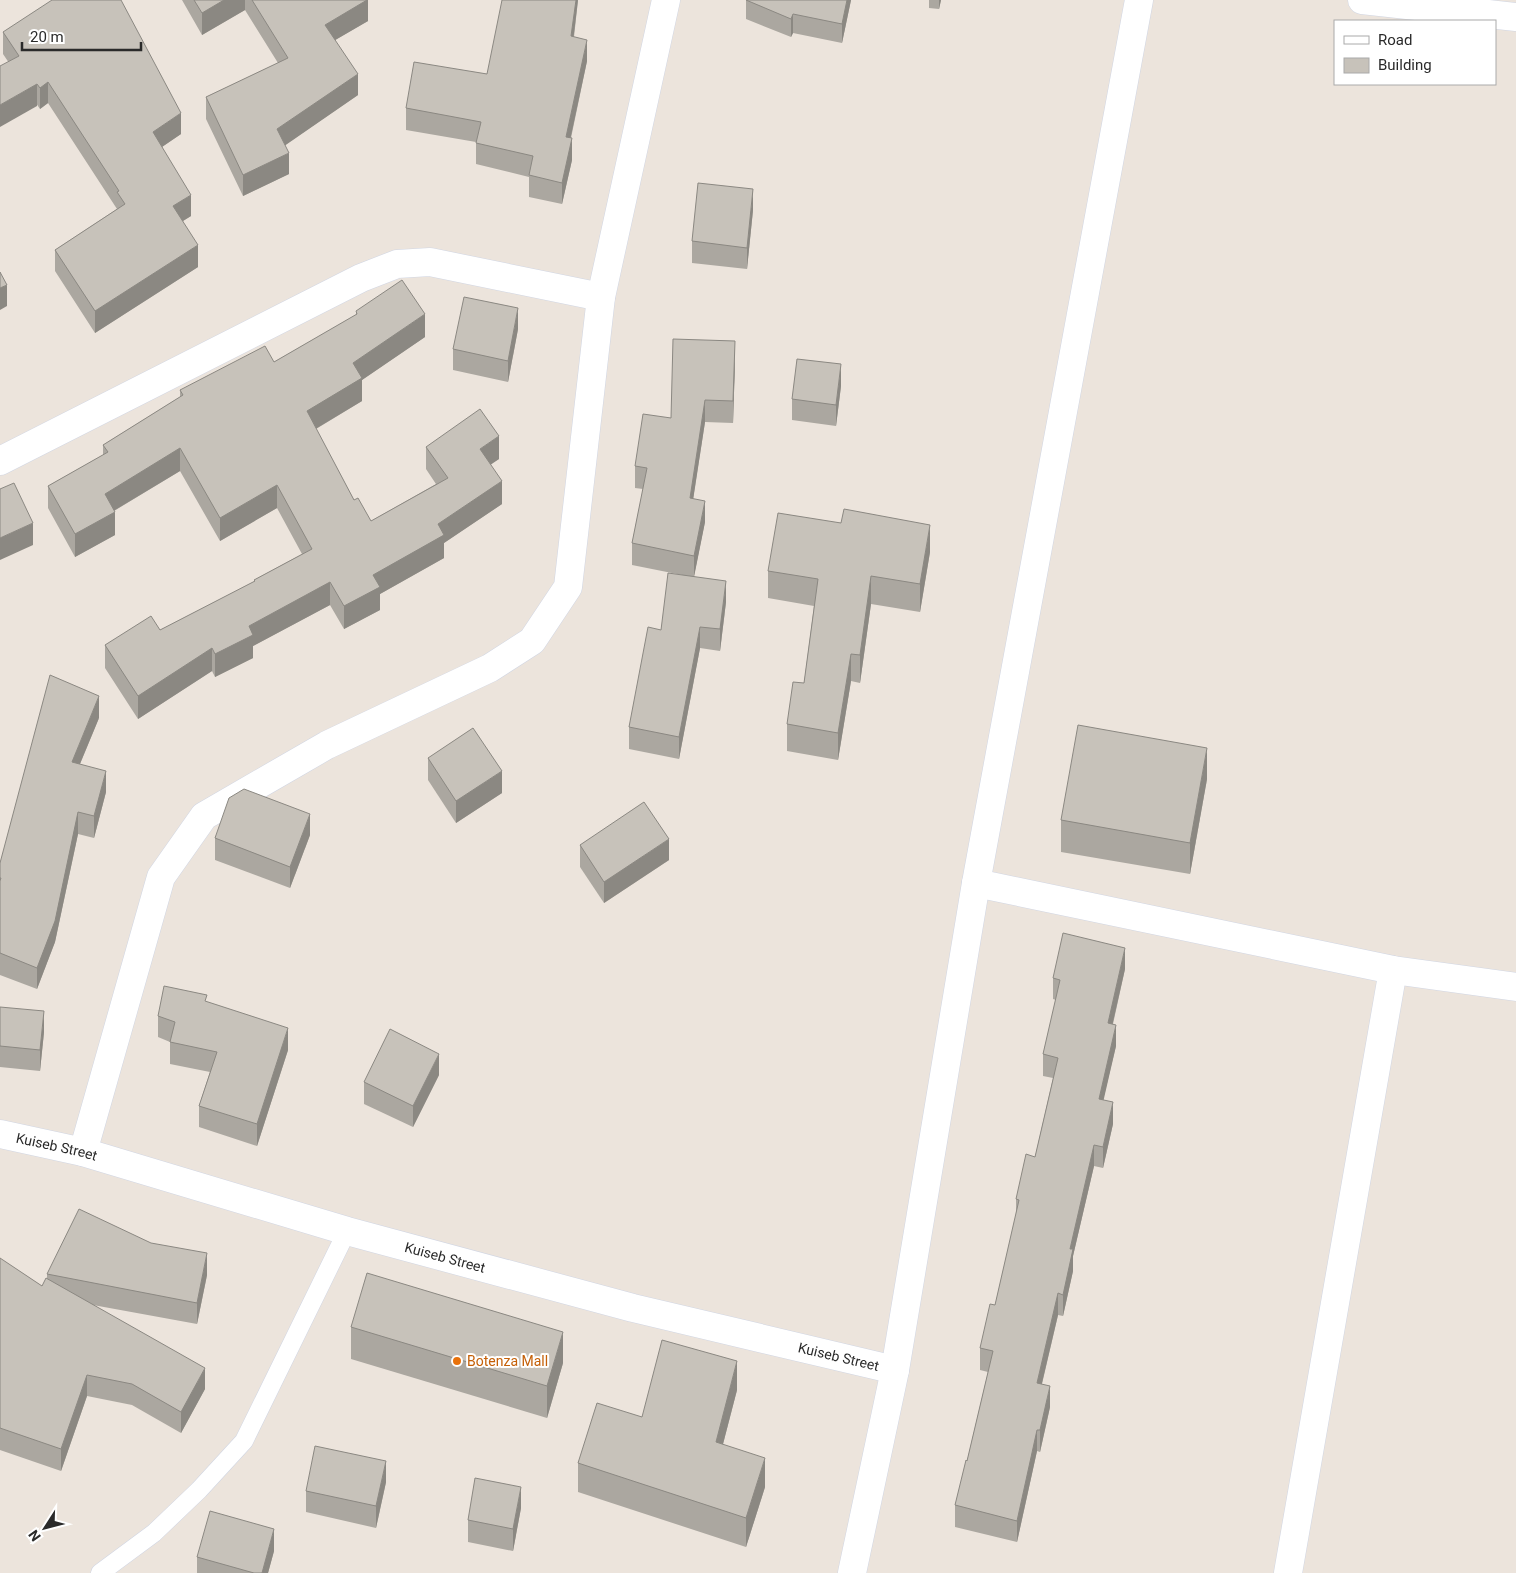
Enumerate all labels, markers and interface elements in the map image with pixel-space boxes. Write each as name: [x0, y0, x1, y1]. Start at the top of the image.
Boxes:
scale bar: [22, 20, 141, 52]
legend: [1334, 20, 1496, 85]
text: 20 m: [30, 28, 64, 46]
text: Road: [1378, 31, 1412, 49]
text: Building: [1378, 56, 1432, 74]
street label: Kuiseb Street: [15, 1130, 100, 1164]
street label: Kuiseb Street: [403, 1239, 487, 1276]
street label: Kuiseb Street: [797, 1339, 881, 1374]
place label: Botenza Mall: [467, 1353, 548, 1369]
marker: Botenza Mall: [451, 1355, 463, 1367]
north arrow: [20, 1503, 70, 1553]
text: N: [25, 1527, 44, 1544]

